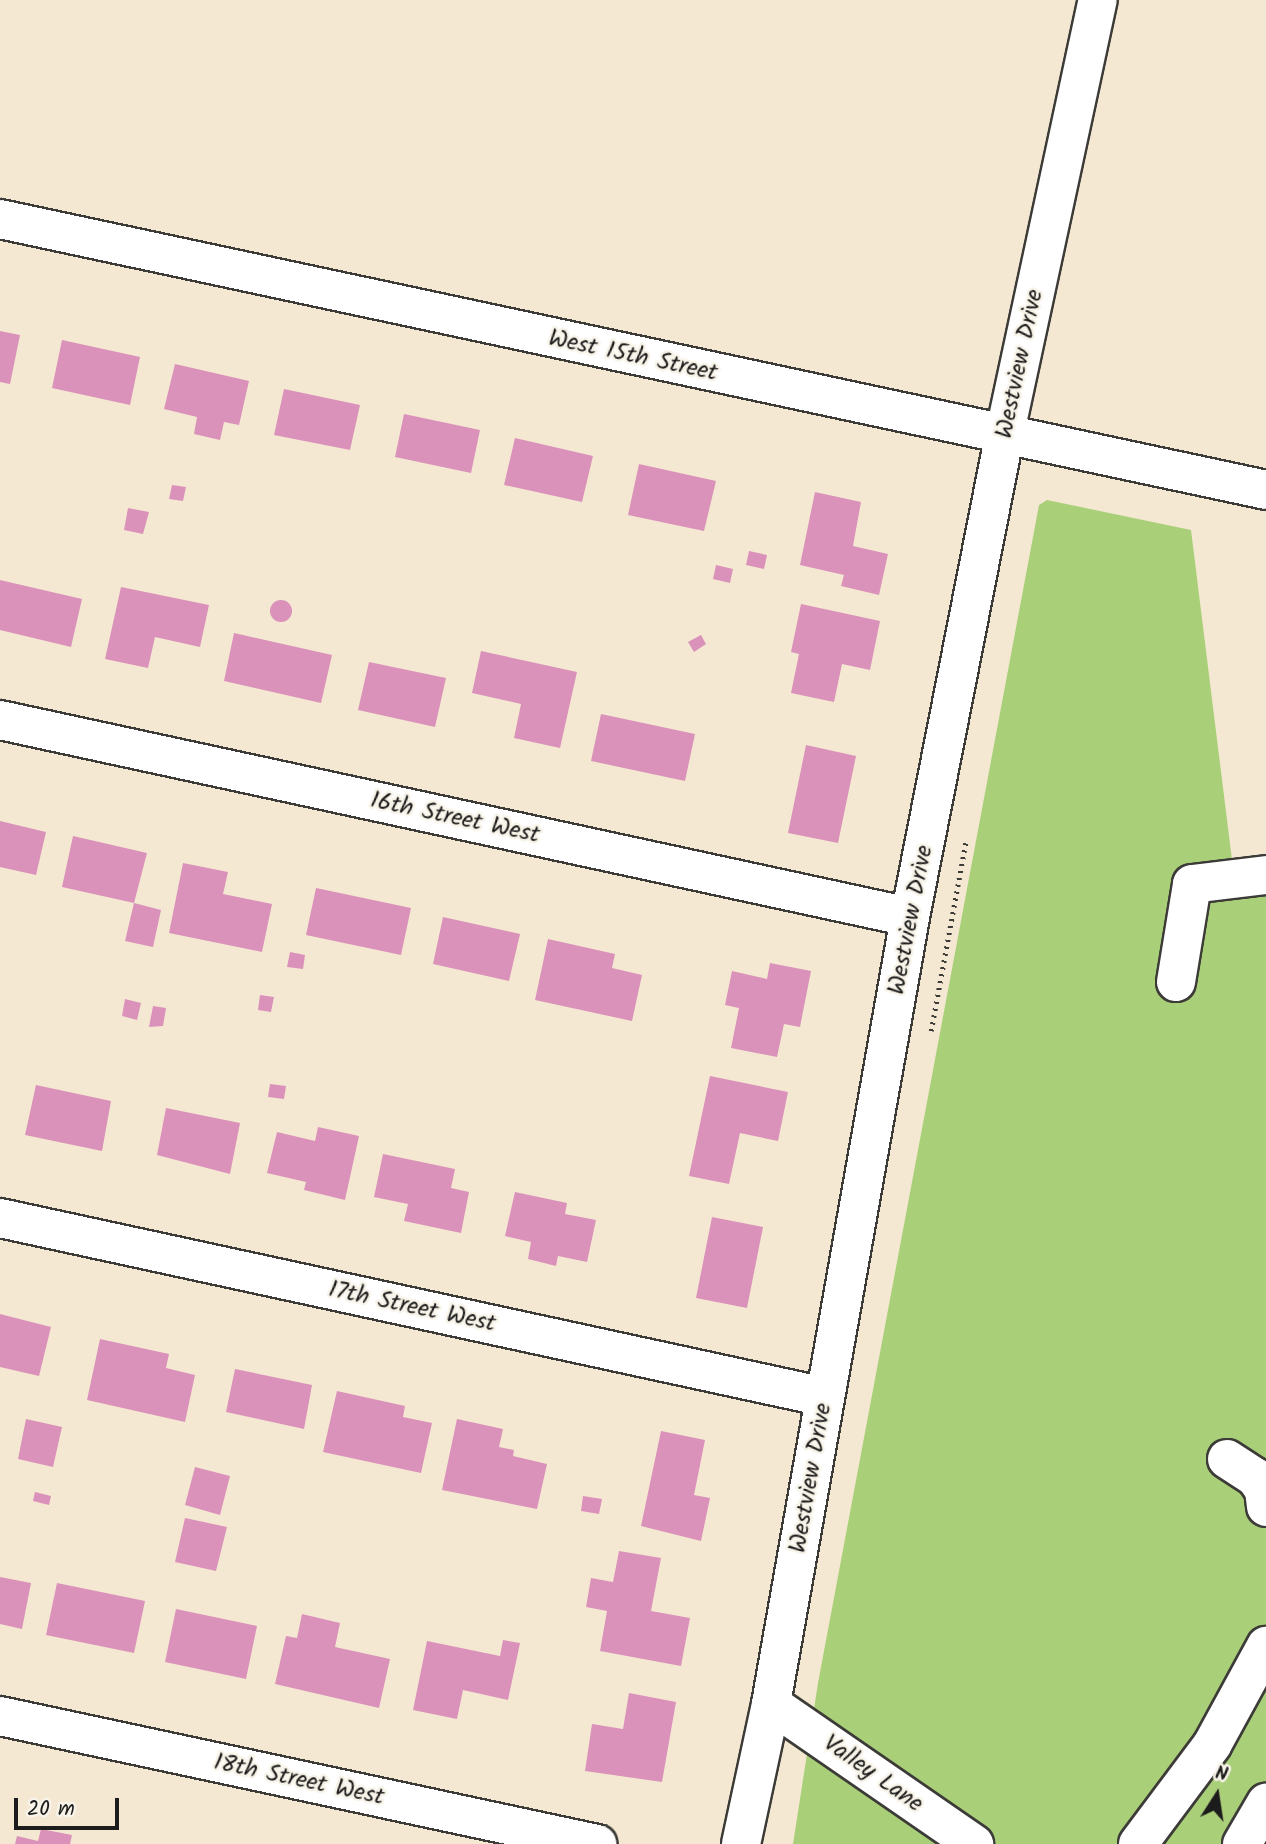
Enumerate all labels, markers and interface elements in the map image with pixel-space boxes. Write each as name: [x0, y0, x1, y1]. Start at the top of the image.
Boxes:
street label: Westview Drive: [990, 287, 1050, 441]
street label: West 15th Street: [546, 324, 720, 388]
street label: 16th Street West: [368, 786, 542, 850]
street label: Westview Drive: [882, 843, 940, 997]
street label: 17th Street West: [326, 1275, 498, 1339]
street label: Westview Drive: [784, 1401, 838, 1555]
street label: Valley Lane: [817, 1729, 929, 1819]
street label: 18th Street West: [211, 1748, 387, 1812]
text: N: [1212, 1759, 1230, 1790]
north arrow: [1182, 1760, 1252, 1830]
scale bar: [18, 1784, 122, 1828]
text: 20 m: [27, 1793, 75, 1826]

